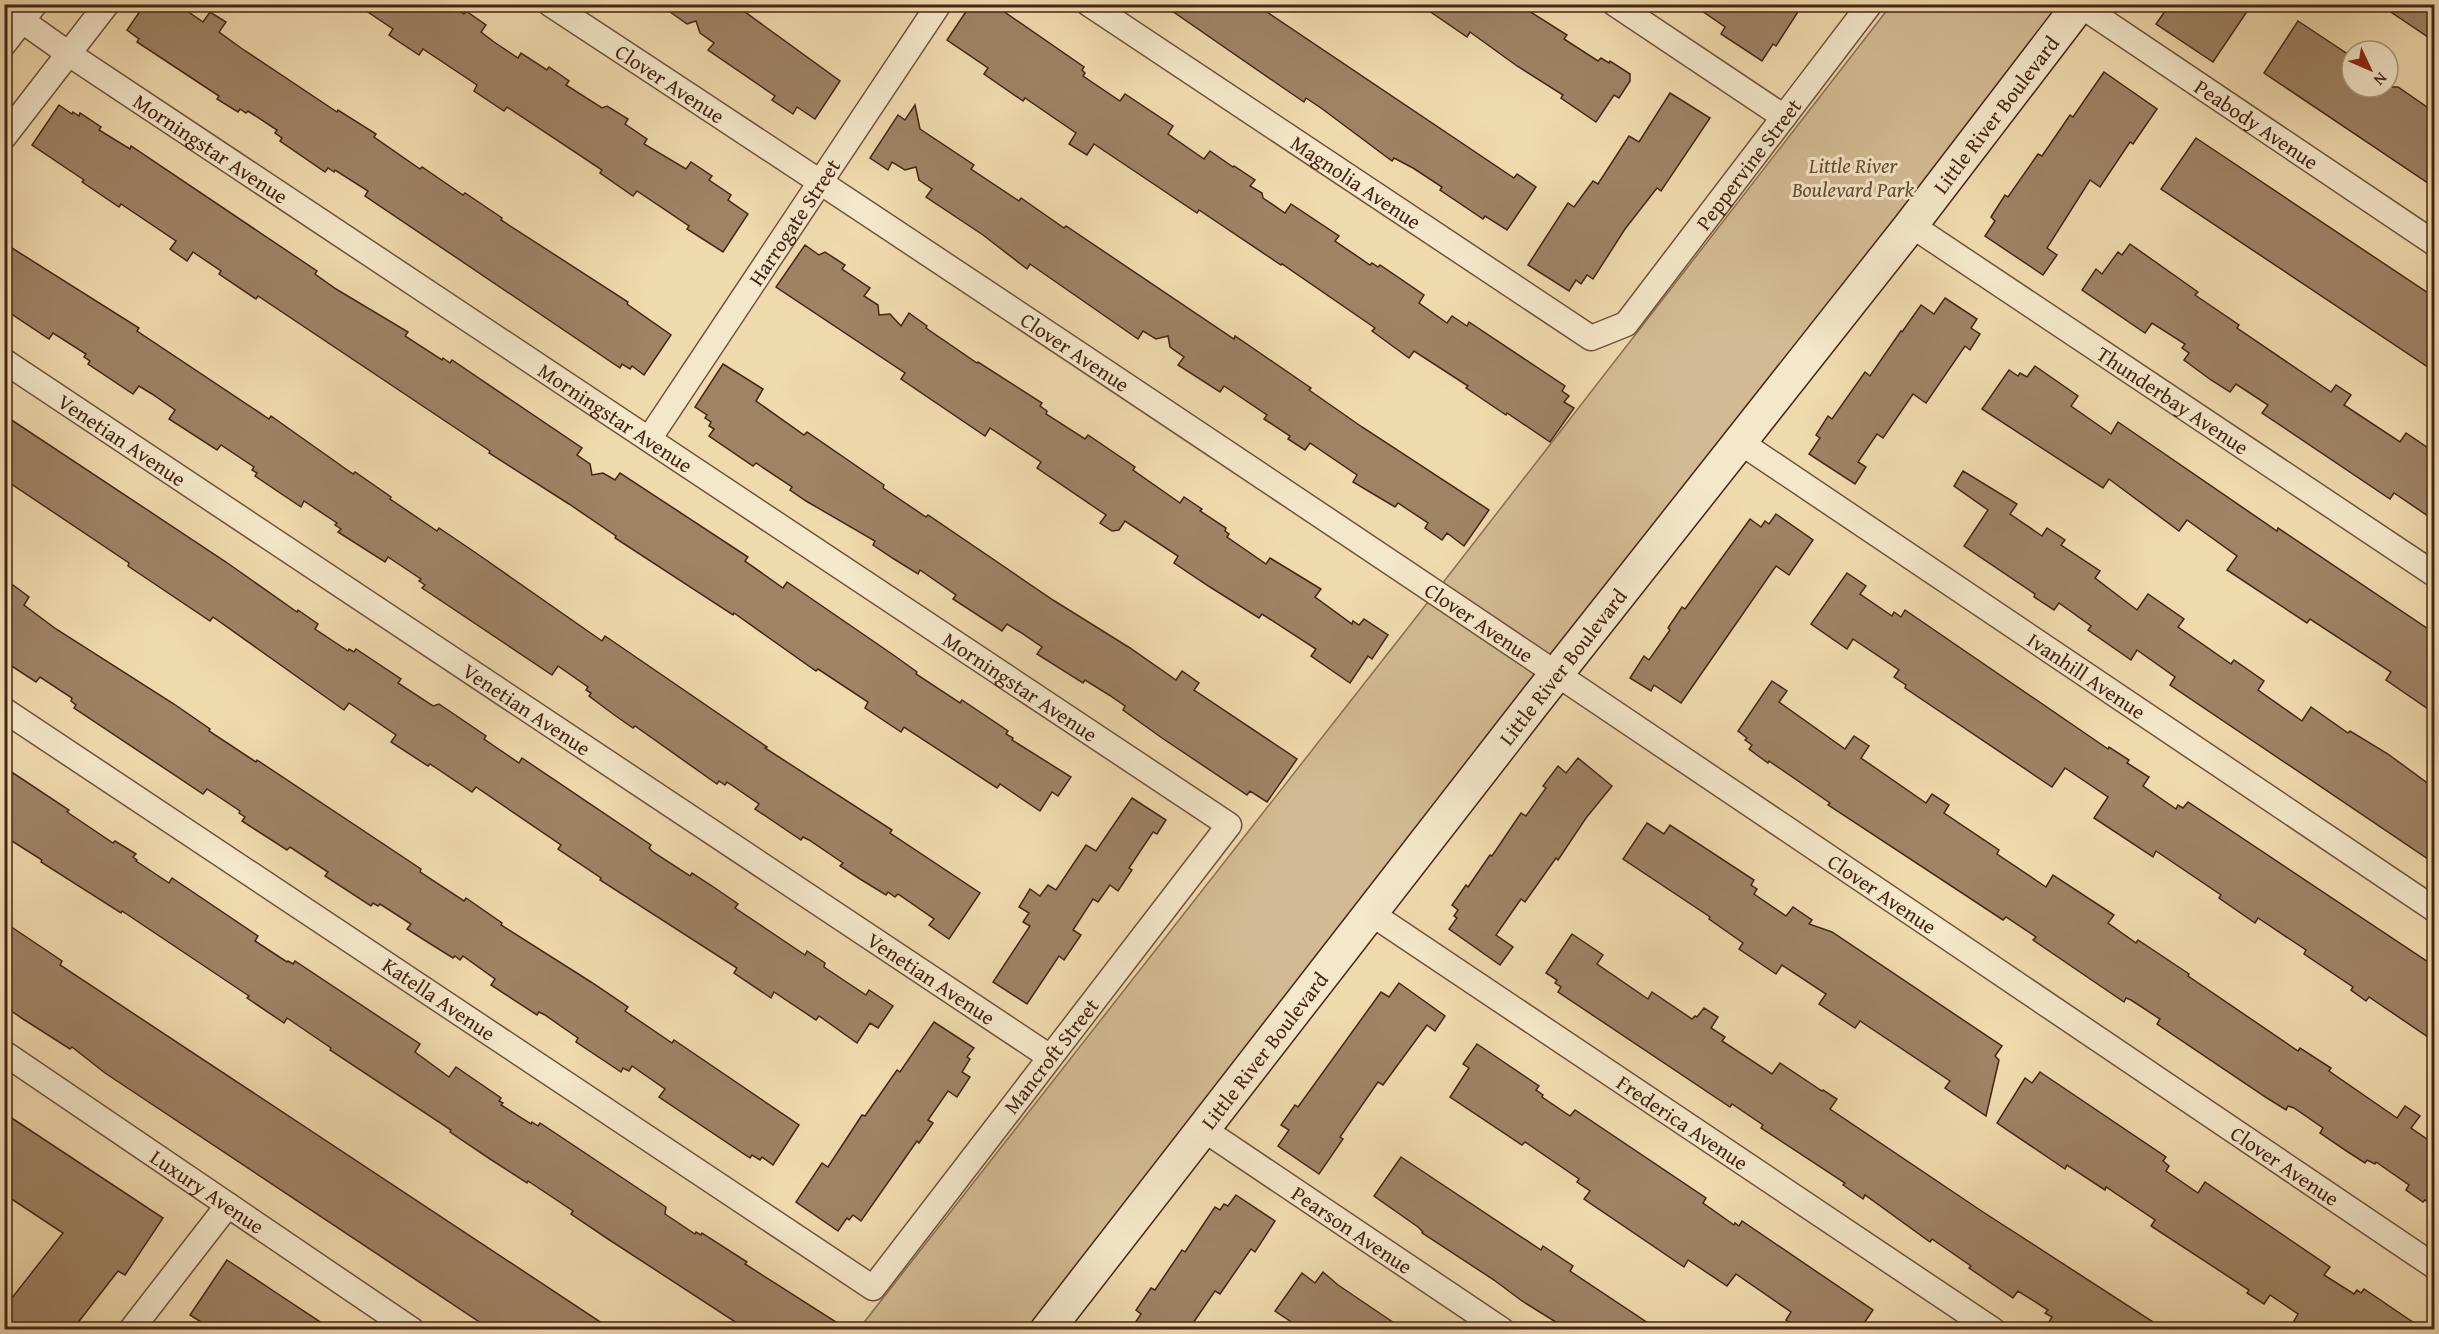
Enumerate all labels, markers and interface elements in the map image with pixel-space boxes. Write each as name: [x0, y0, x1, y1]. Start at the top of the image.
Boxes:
street label: Little River Boulevard: [1925, 28, 2067, 200]
street label: Clover Avenue: [609, 36, 731, 131]
north arrow: [2340, 39, 2400, 99]
text: N: [2368, 67, 2393, 92]
street label: Peabody Avenue: [2189, 71, 2325, 177]
street label: Morningstar Avenue: [127, 86, 295, 211]
street label: Peppervine Street: [1688, 91, 1809, 236]
street label: Magnolia Avenue: [1285, 127, 1428, 237]
park label: Little River Boulevard Park: [1791, 150, 1915, 205]
street label: Harrogate Street: [740, 152, 848, 292]
street label: Clover Avenue: [1015, 304, 1136, 399]
street label: Thunderbay Avenue: [2091, 338, 2255, 462]
street label: Morningstar Avenue: [532, 355, 699, 480]
street label: Venetian Avenue: [52, 386, 193, 494]
street label: Clover Avenue: [1419, 574, 1540, 670]
street label: Little River Boulevard: [1491, 581, 1634, 752]
street label: Morningstar Avenue: [937, 624, 1104, 749]
street label: Ivanhill Avenue: [2021, 624, 2152, 727]
street label: Venetian Avenue: [457, 655, 597, 763]
street label: Clover Avenue: [1822, 846, 1943, 941]
street label: Venetian Avenue: [861, 924, 1002, 1032]
street label: Katella Avenue: [376, 950, 502, 1048]
street label: Little River Boulevard: [1193, 964, 1336, 1136]
street label: Mancroft Street: [996, 991, 1106, 1120]
street label: Frederica Avenue: [1611, 1067, 1755, 1178]
street label: Clover Avenue: [2225, 1118, 2346, 1213]
street label: Luxury Avenue: [144, 1141, 271, 1241]
street label: Pearson Avenue: [1286, 1178, 1419, 1281]

